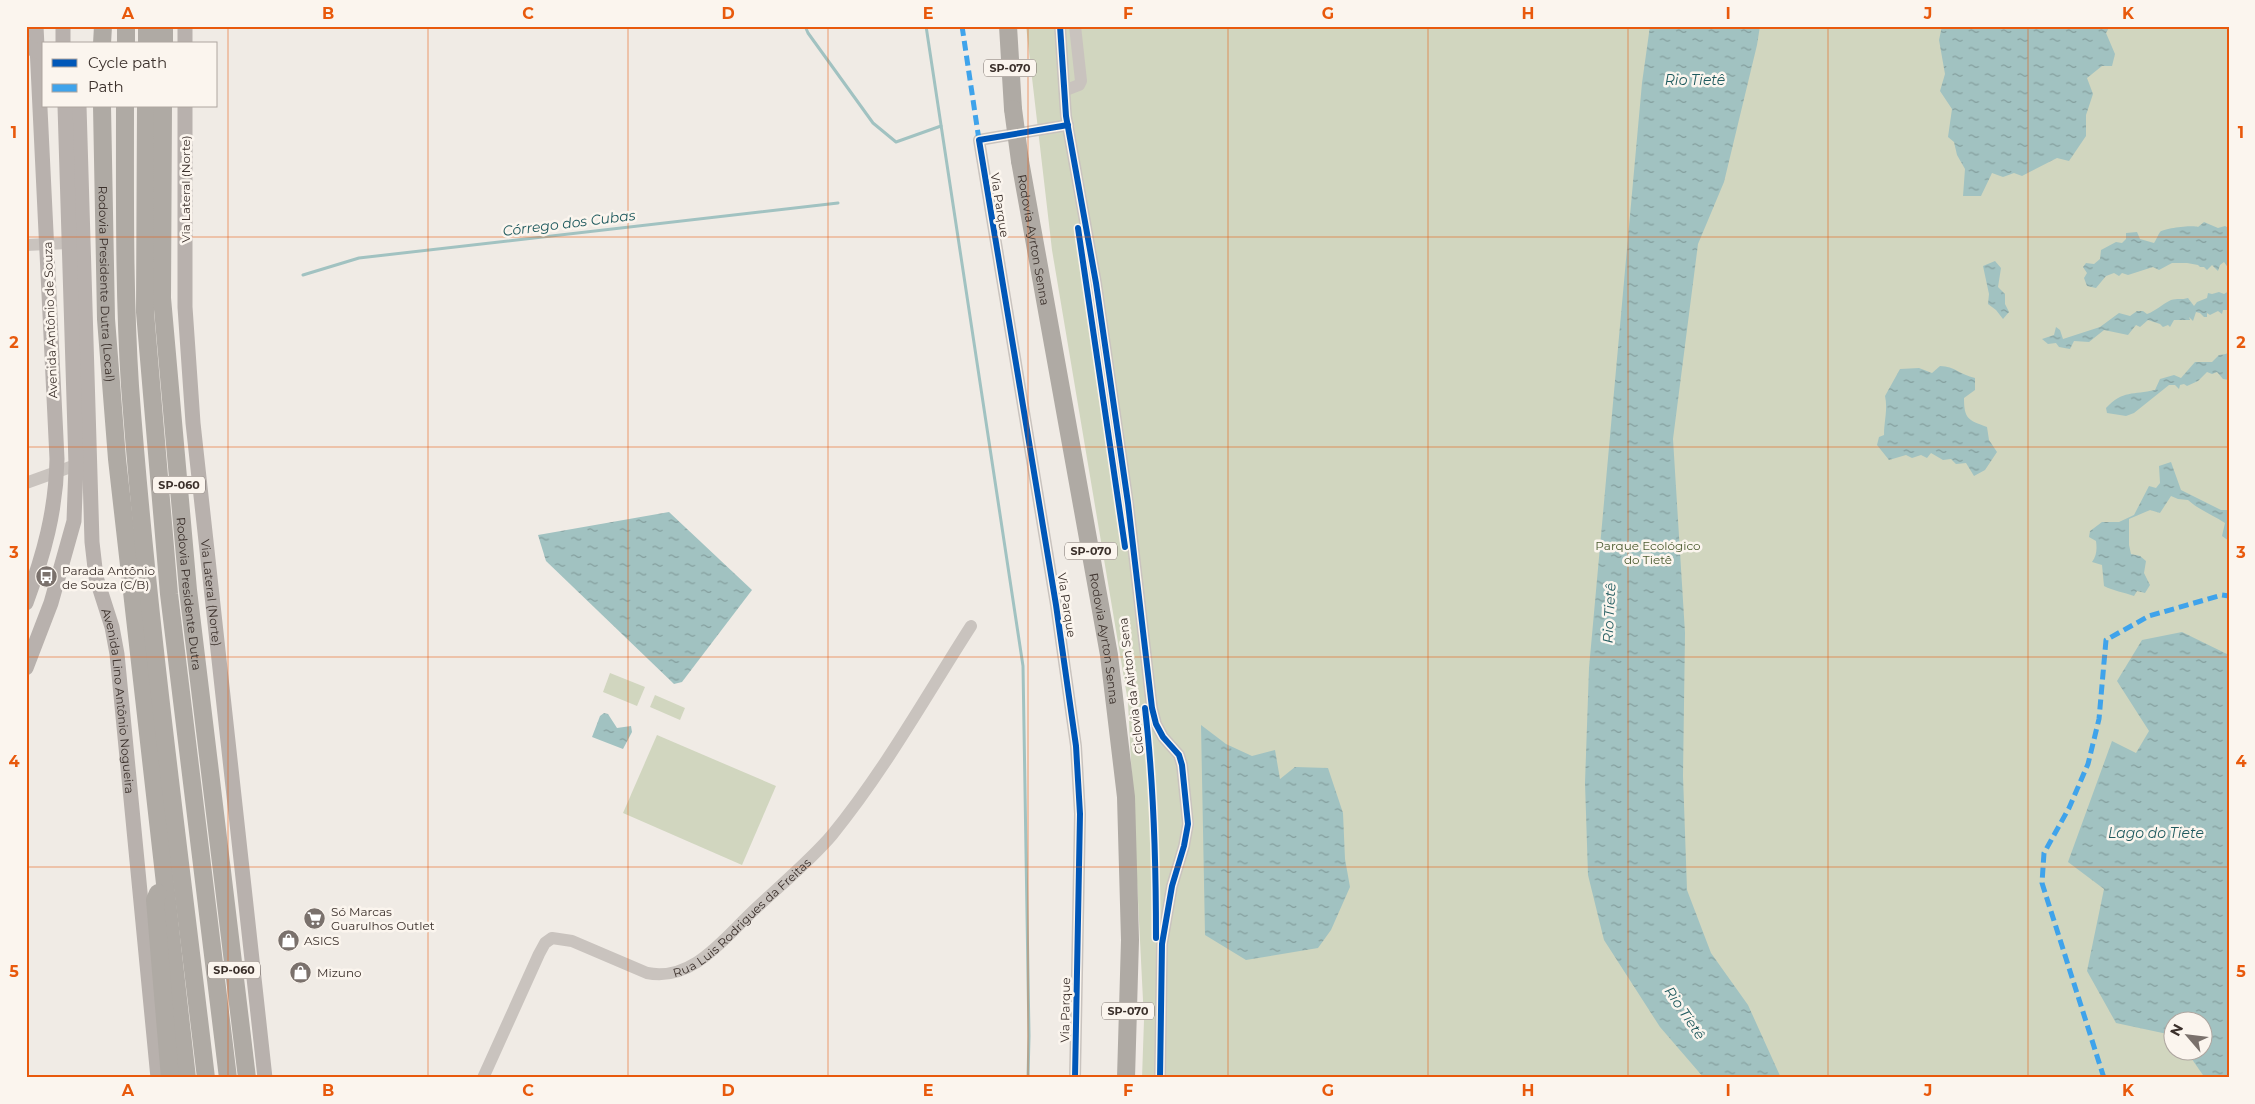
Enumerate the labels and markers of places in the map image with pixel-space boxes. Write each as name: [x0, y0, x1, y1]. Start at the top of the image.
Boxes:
place label: Parada Antônio de Souza (C/B): [62, 563, 155, 592]
bus stop icon: Parada Antônio de Souza (C/B): [34, 565, 58, 589]
place label: Só Marcas Guarulhos Outlet: [331, 904, 435, 933]
supermarket icon: Só Marcas Guarulhos Outlet: [303, 906, 327, 930]
shop icon: ASICS: [276, 928, 300, 952]
place label: ASICS: [304, 933, 339, 948]
shop icon: Mizuno: [289, 960, 313, 984]
place label: Mizuno: [317, 965, 362, 980]

